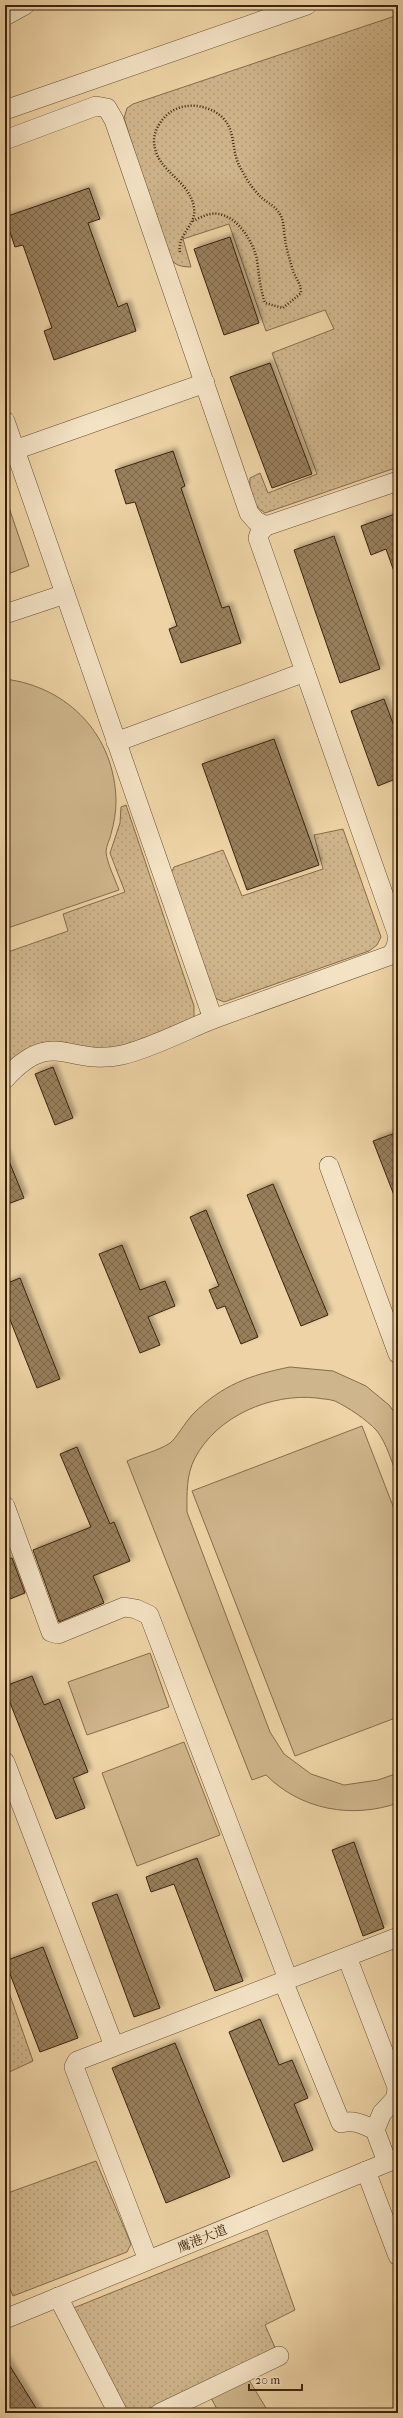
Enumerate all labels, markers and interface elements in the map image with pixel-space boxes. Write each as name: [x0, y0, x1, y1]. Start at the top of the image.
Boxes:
street label: 鹰港大道: [175, 2222, 229, 2255]
scale bar: [249, 2366, 302, 2392]
text: 20 m: [255, 2373, 280, 2387]

